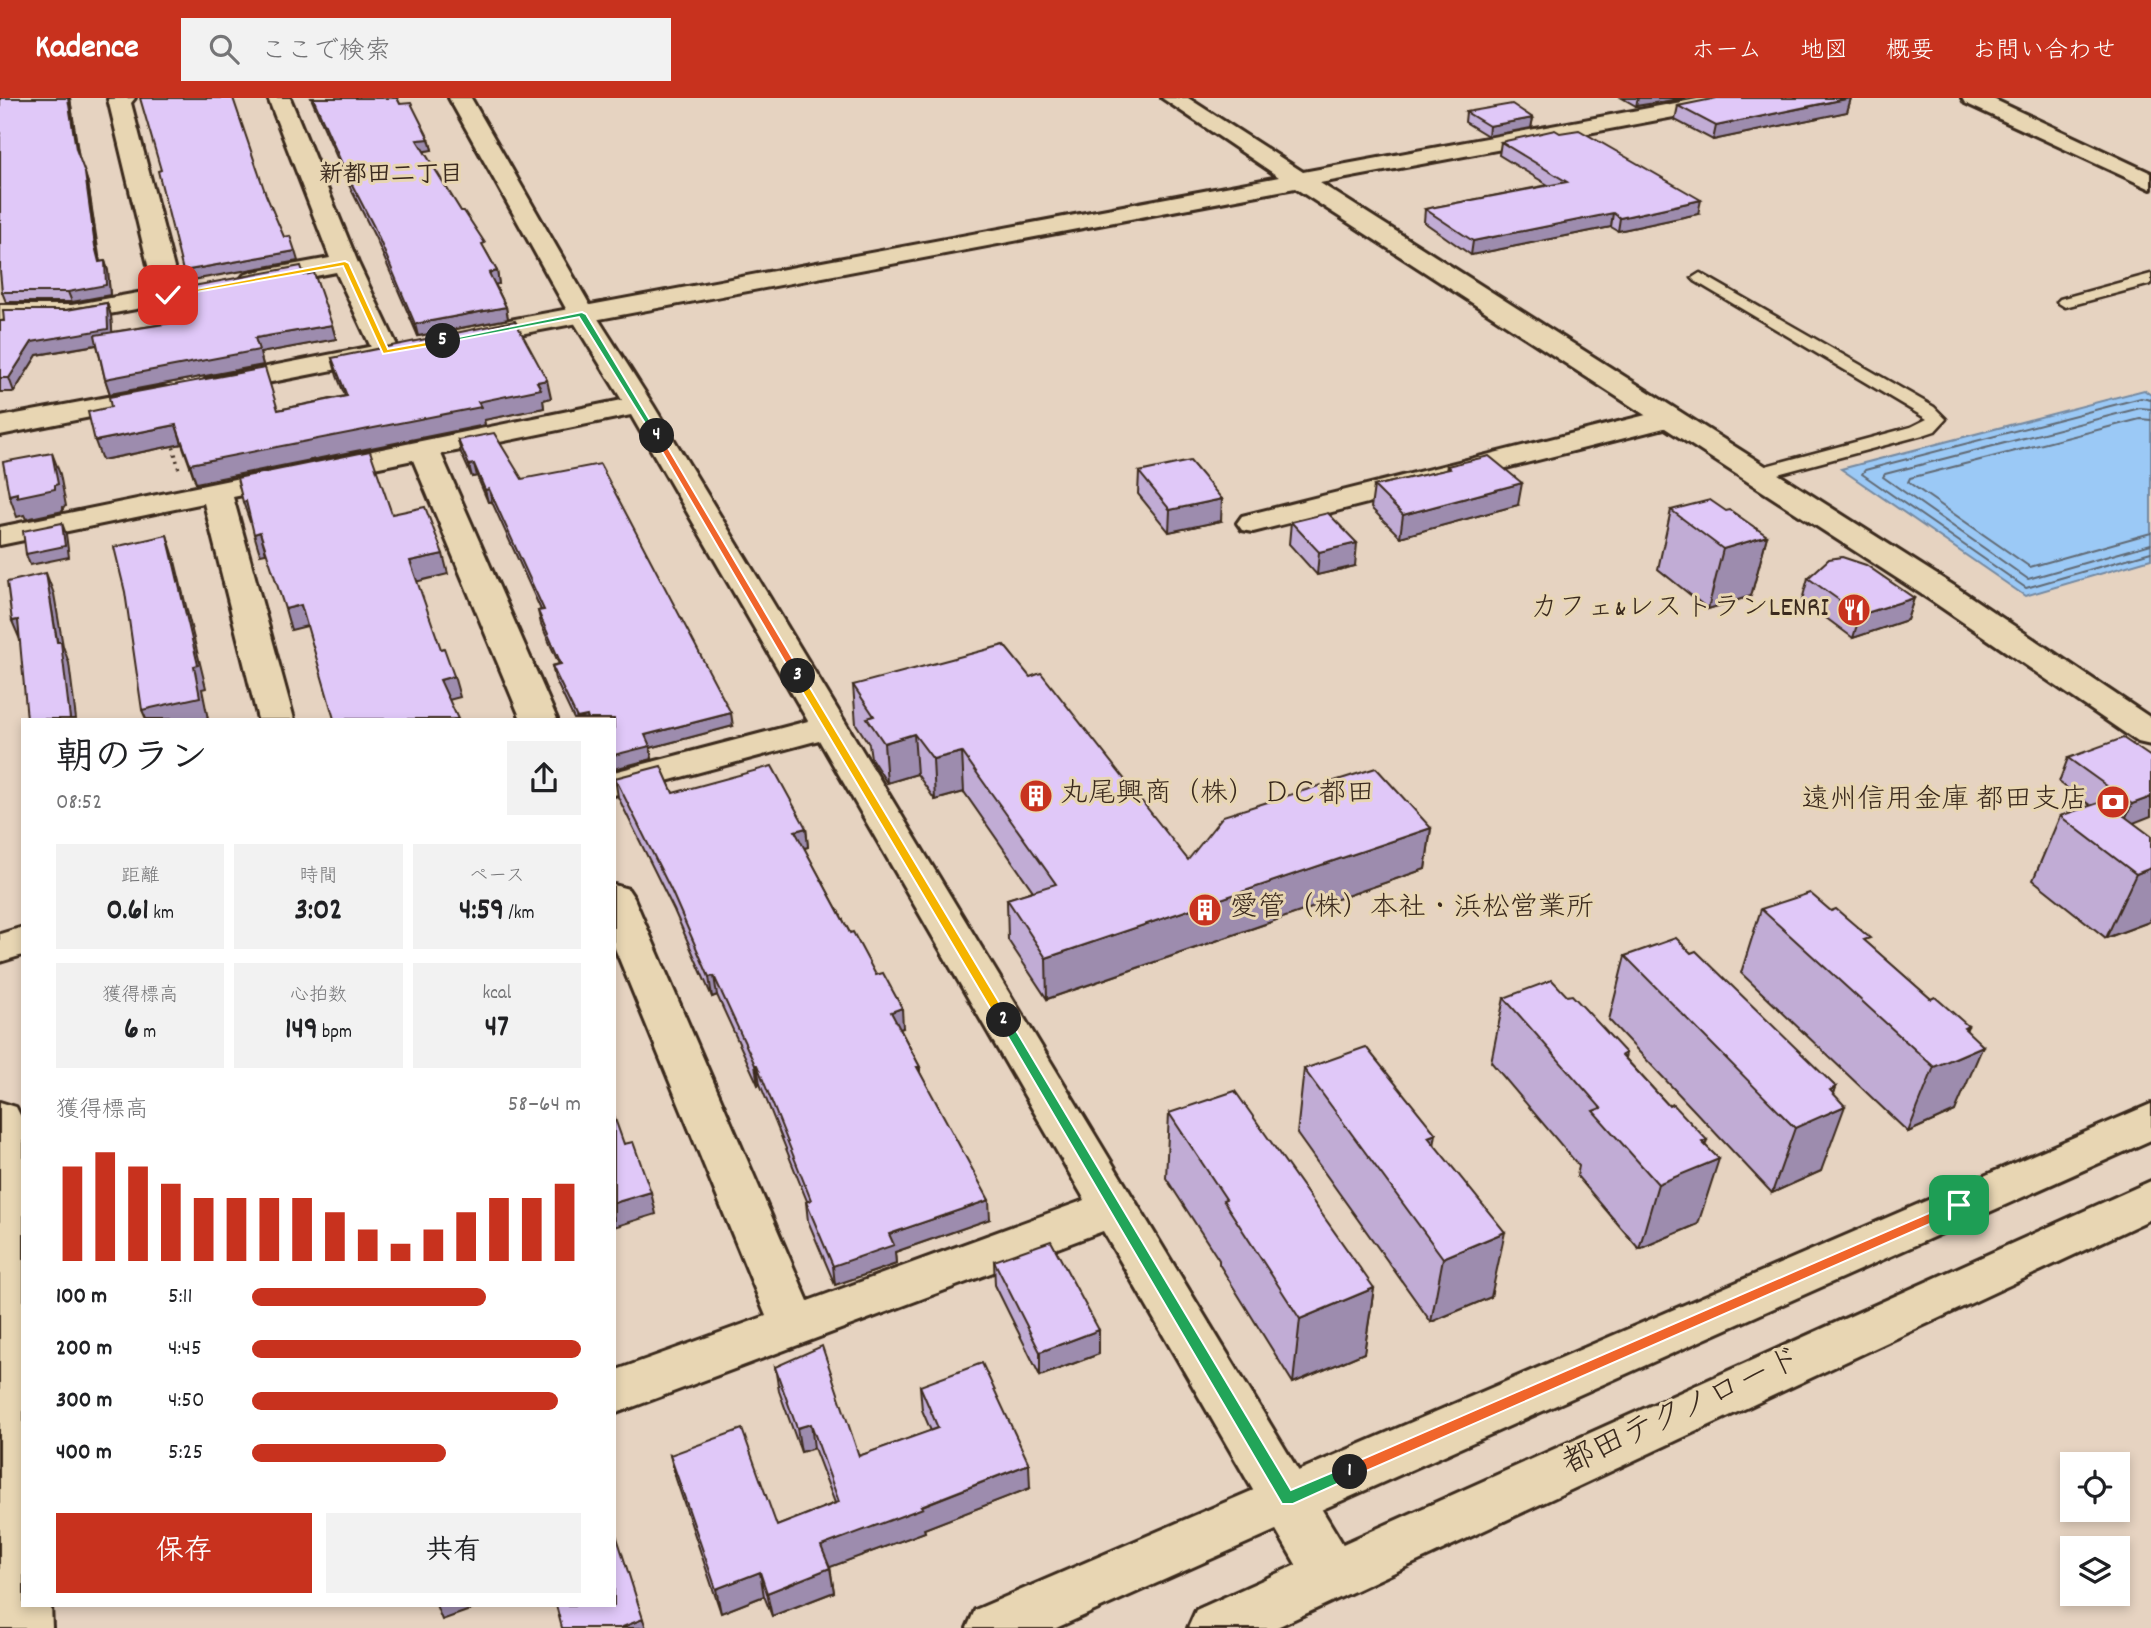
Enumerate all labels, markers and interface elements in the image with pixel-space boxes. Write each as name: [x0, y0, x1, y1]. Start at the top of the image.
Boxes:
search box: [181, 18, 671, 81]
text: Kadence: [35, 26, 139, 73]
icon: search: [205, 30, 243, 68]
text: ここで検索: [261, 34, 391, 71]
text: ホーム: [1691, 35, 1762, 69]
text: 地図: [1800, 35, 1848, 69]
text: 概要: [1886, 35, 1934, 69]
text: お問い合わせ: [1972, 35, 2116, 69]
district label: 新都田二丁目: [319, 159, 463, 193]
pin: [138, 265, 198, 325]
icon: check: [149, 276, 187, 314]
pin: 5: [426, 324, 460, 358]
text: 5: [438, 327, 447, 354]
pin: 4: [640, 418, 674, 454]
text: 4: [653, 422, 660, 449]
place label: カフェ&レストランLENRI: [1530, 590, 1829, 630]
restaurant icon: カフェ&レストランLENRI: [1835, 591, 1873, 629]
pin: 3: [780, 658, 816, 694]
text: 3: [793, 662, 802, 689]
text: 朝のラン: [56, 733, 208, 788]
button: share: [507, 741, 581, 815]
place label: 丸尾興商（株） ＤＣ都田: [1060, 776, 1374, 816]
building icon: 丸尾興商（株） ＤＣ都田: [1017, 777, 1055, 815]
place label: 遠州信用金庫 都田支店: [1802, 782, 2088, 822]
bank icon: 遠州信用金庫 都田支店: [2094, 783, 2132, 821]
text: 08:52: [56, 787, 102, 820]
text: 距離: [121, 864, 159, 891]
text: 時間: [299, 864, 338, 891]
text: ペース: [469, 864, 525, 891]
place label: 愛管（株）本社・浜松営業所: [1230, 890, 1594, 930]
text: 0.61: [106, 891, 149, 934]
text: 3:02: [295, 891, 342, 934]
text: 4:59: [459, 891, 504, 934]
building icon: 愛管（株）本社・浜松営業所: [1186, 891, 1224, 929]
text: km: [149, 901, 174, 928]
text: /km: [504, 901, 535, 928]
text: kcal: [482, 981, 511, 1008]
text: 獲得標高: [102, 983, 178, 1010]
text: 心拍数: [290, 983, 347, 1010]
pin: 2: [986, 1002, 1021, 1038]
text: 2: [999, 1006, 1008, 1033]
text: 47: [485, 1008, 509, 1051]
text: 6: [124, 1010, 139, 1053]
text: 149: [285, 1010, 318, 1053]
text: m: [139, 1020, 156, 1047]
text: bpm: [318, 1020, 352, 1047]
text: 58–64 m: [508, 1089, 581, 1122]
text: 獲得標高: [56, 1095, 148, 1128]
pin: [1929, 1175, 1989, 1235]
icon: arrive: [1940, 1186, 1978, 1224]
text: 100 m: [56, 1281, 107, 1314]
text: 5:11: [168, 1281, 193, 1314]
text: 200 m: [56, 1333, 112, 1366]
text: 4:45: [168, 1333, 202, 1366]
street label: 都田テクノロード: [1556, 1337, 1810, 1489]
text: 300 m: [56, 1385, 112, 1418]
text: 4:50: [168, 1385, 205, 1418]
text: 400 m: [56, 1437, 112, 1470]
text: 5:25: [168, 1437, 203, 1470]
map controls: [2060, 1452, 2130, 1606]
button: locate: [2060, 1452, 2130, 1522]
pin: 1: [1332, 1454, 1368, 1490]
text: 1: [1347, 1458, 1352, 1485]
button: 保存: [56, 1513, 312, 1593]
button: 共有: [326, 1513, 581, 1593]
button: layers: [2060, 1536, 2130, 1606]

